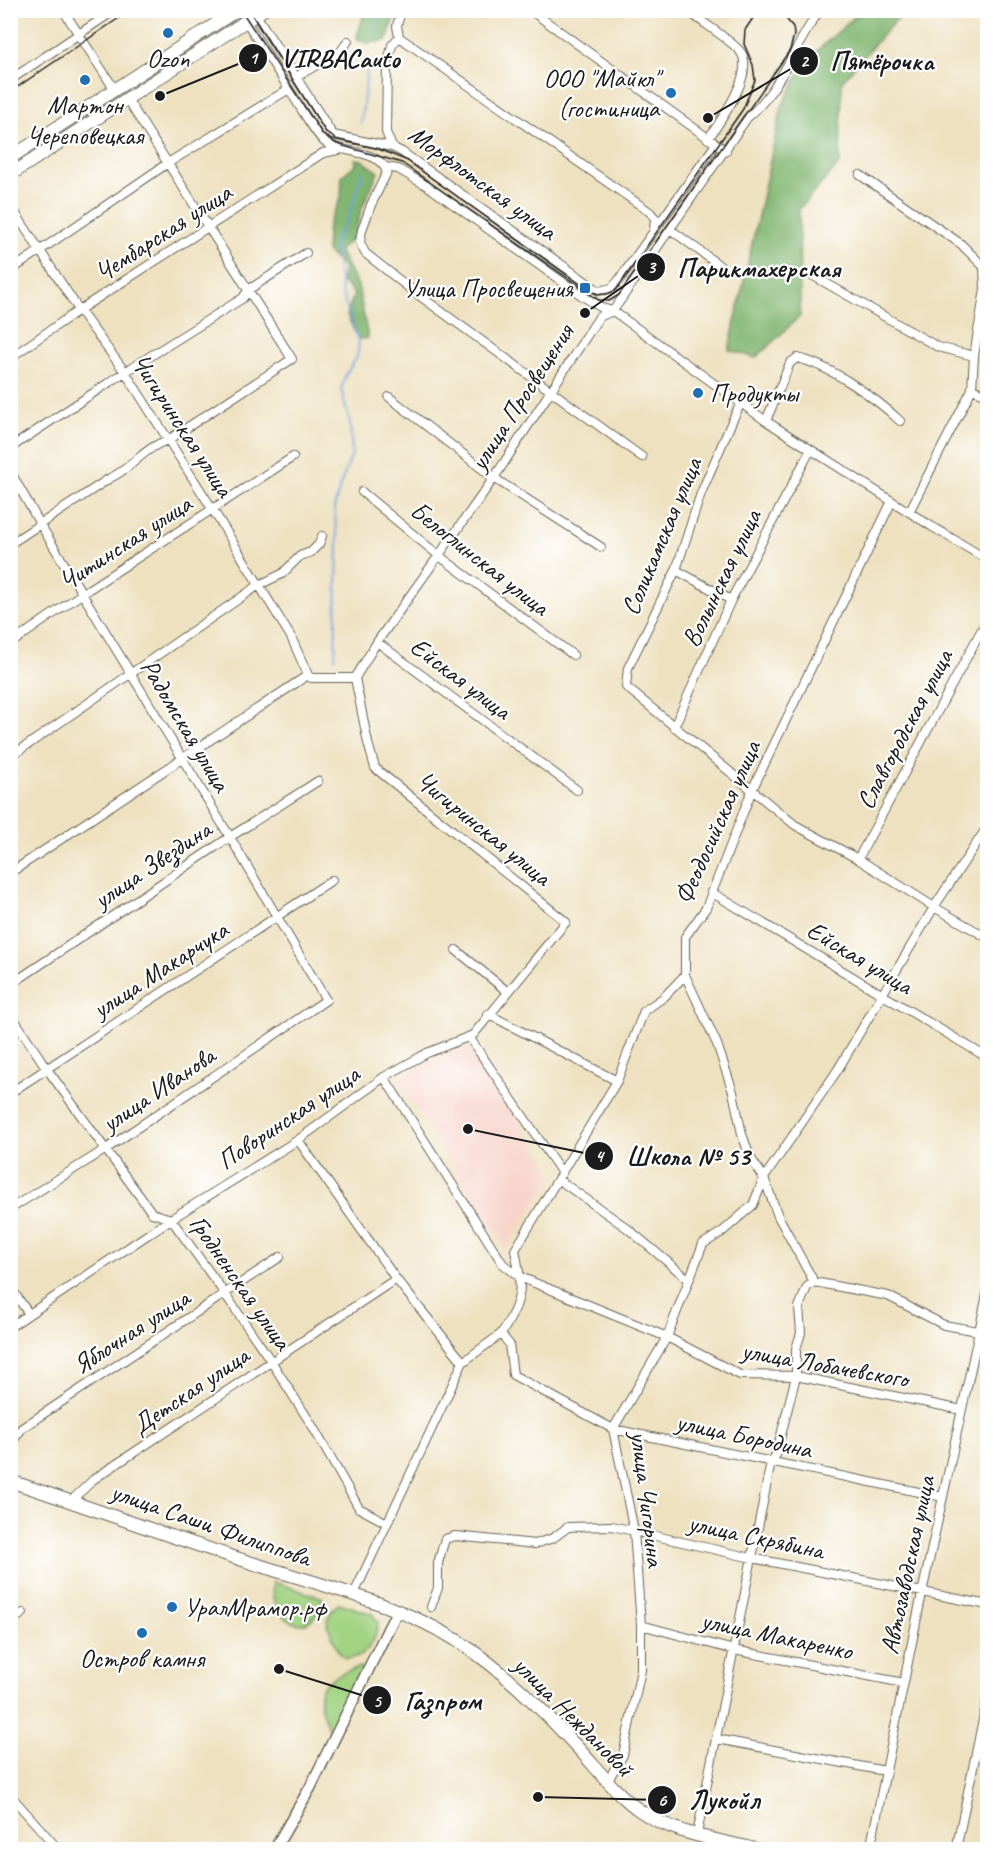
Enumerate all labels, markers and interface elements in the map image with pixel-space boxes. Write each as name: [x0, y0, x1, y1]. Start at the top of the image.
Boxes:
marker: Ozon: [161, 26, 175, 40]
callout: VIRBACauto: [238, 35, 411, 80]
callout: Пятёрочка: [789, 38, 946, 83]
text: VIRBACauto: [281, 41, 402, 75]
place label: Ozon: [147, 42, 190, 75]
text: Пятёрочка: [830, 44, 936, 78]
text: 1: [249, 47, 259, 69]
text: 2: [800, 50, 810, 72]
place label: ООО "Майкл" (гостиница: [543, 62, 664, 125]
marker: Мартон Череповецкая: [78, 73, 92, 87]
marker: ООО "Майкл" (гостиница: [664, 86, 678, 100]
place label: Мартон Череповецкая: [27, 89, 145, 152]
street label: Морфлотская улица: [402, 117, 565, 248]
street label: Чембарская улица: [89, 175, 239, 289]
callout: Парикмахерская: [636, 245, 853, 290]
text: Парикмахерская: [678, 251, 842, 285]
text: 3: [647, 256, 657, 278]
place label: Улица Просвещения: [403, 272, 575, 305]
marker: Улица Просвещения: [578, 281, 592, 295]
street label: улица Просвещения: [461, 316, 582, 478]
street label: Чигиринская улица: [124, 347, 242, 505]
place label: Продукты: [710, 377, 801, 410]
marker: Продукты: [691, 386, 705, 400]
street label: Соликамская улица: [614, 451, 710, 620]
street label: Читинская улица: [53, 486, 199, 598]
street label: Белоглинская улица: [404, 494, 557, 624]
street label: Волынская улица: [674, 503, 770, 652]
street label: Ейская улица: [404, 630, 519, 728]
street label: Славгородская улица: [849, 642, 961, 815]
street label: Радомская улица: [133, 653, 239, 799]
street label: Феодосийская улица: [667, 734, 769, 909]
street label: Чигиринская улица: [409, 764, 559, 894]
street label: улица Звездина: [85, 812, 220, 918]
street label: улица Макарчука: [84, 912, 236, 1027]
street label: Ейская улица: [801, 913, 920, 1003]
street label: улица Иванова: [94, 1038, 223, 1141]
street label: Поворинская улица: [211, 1057, 367, 1177]
callout: Школа № 53: [584, 1133, 762, 1178]
text: Школа № 53: [626, 1139, 753, 1173]
text: 4: [595, 1145, 605, 1167]
street label: Гродненская улица: [182, 1208, 300, 1358]
street label: Яблочная улица: [67, 1280, 198, 1381]
street label: улица Лобачевского: [737, 1333, 914, 1396]
street label: Детская улица: [125, 1338, 257, 1442]
street label: улица Бородина: [671, 1405, 816, 1466]
street label: улица Чигорина: [623, 1428, 672, 1570]
street label: Автозаводская улица: [873, 1472, 943, 1657]
street label: улица Саши Филиппова: [105, 1474, 317, 1575]
street label: улица Скрябина: [683, 1506, 829, 1567]
place label: УралМрамор.рф: [184, 1591, 328, 1624]
marker: УралМрамор.рф: [165, 1600, 179, 1614]
street label: улица Макаренко: [696, 1603, 857, 1668]
marker: Остров камня: [135, 1626, 149, 1640]
place label: Остров камня: [80, 1642, 206, 1675]
street label: улица Неждановой: [505, 1647, 643, 1785]
callout: Газпром: [362, 1678, 493, 1723]
text: Газпром: [405, 1684, 484, 1719]
text: 5: [373, 1690, 383, 1712]
callout: Лукойл: [647, 1777, 772, 1822]
text: Лукойл: [689, 1783, 762, 1817]
text: 6: [658, 1789, 668, 1811]

